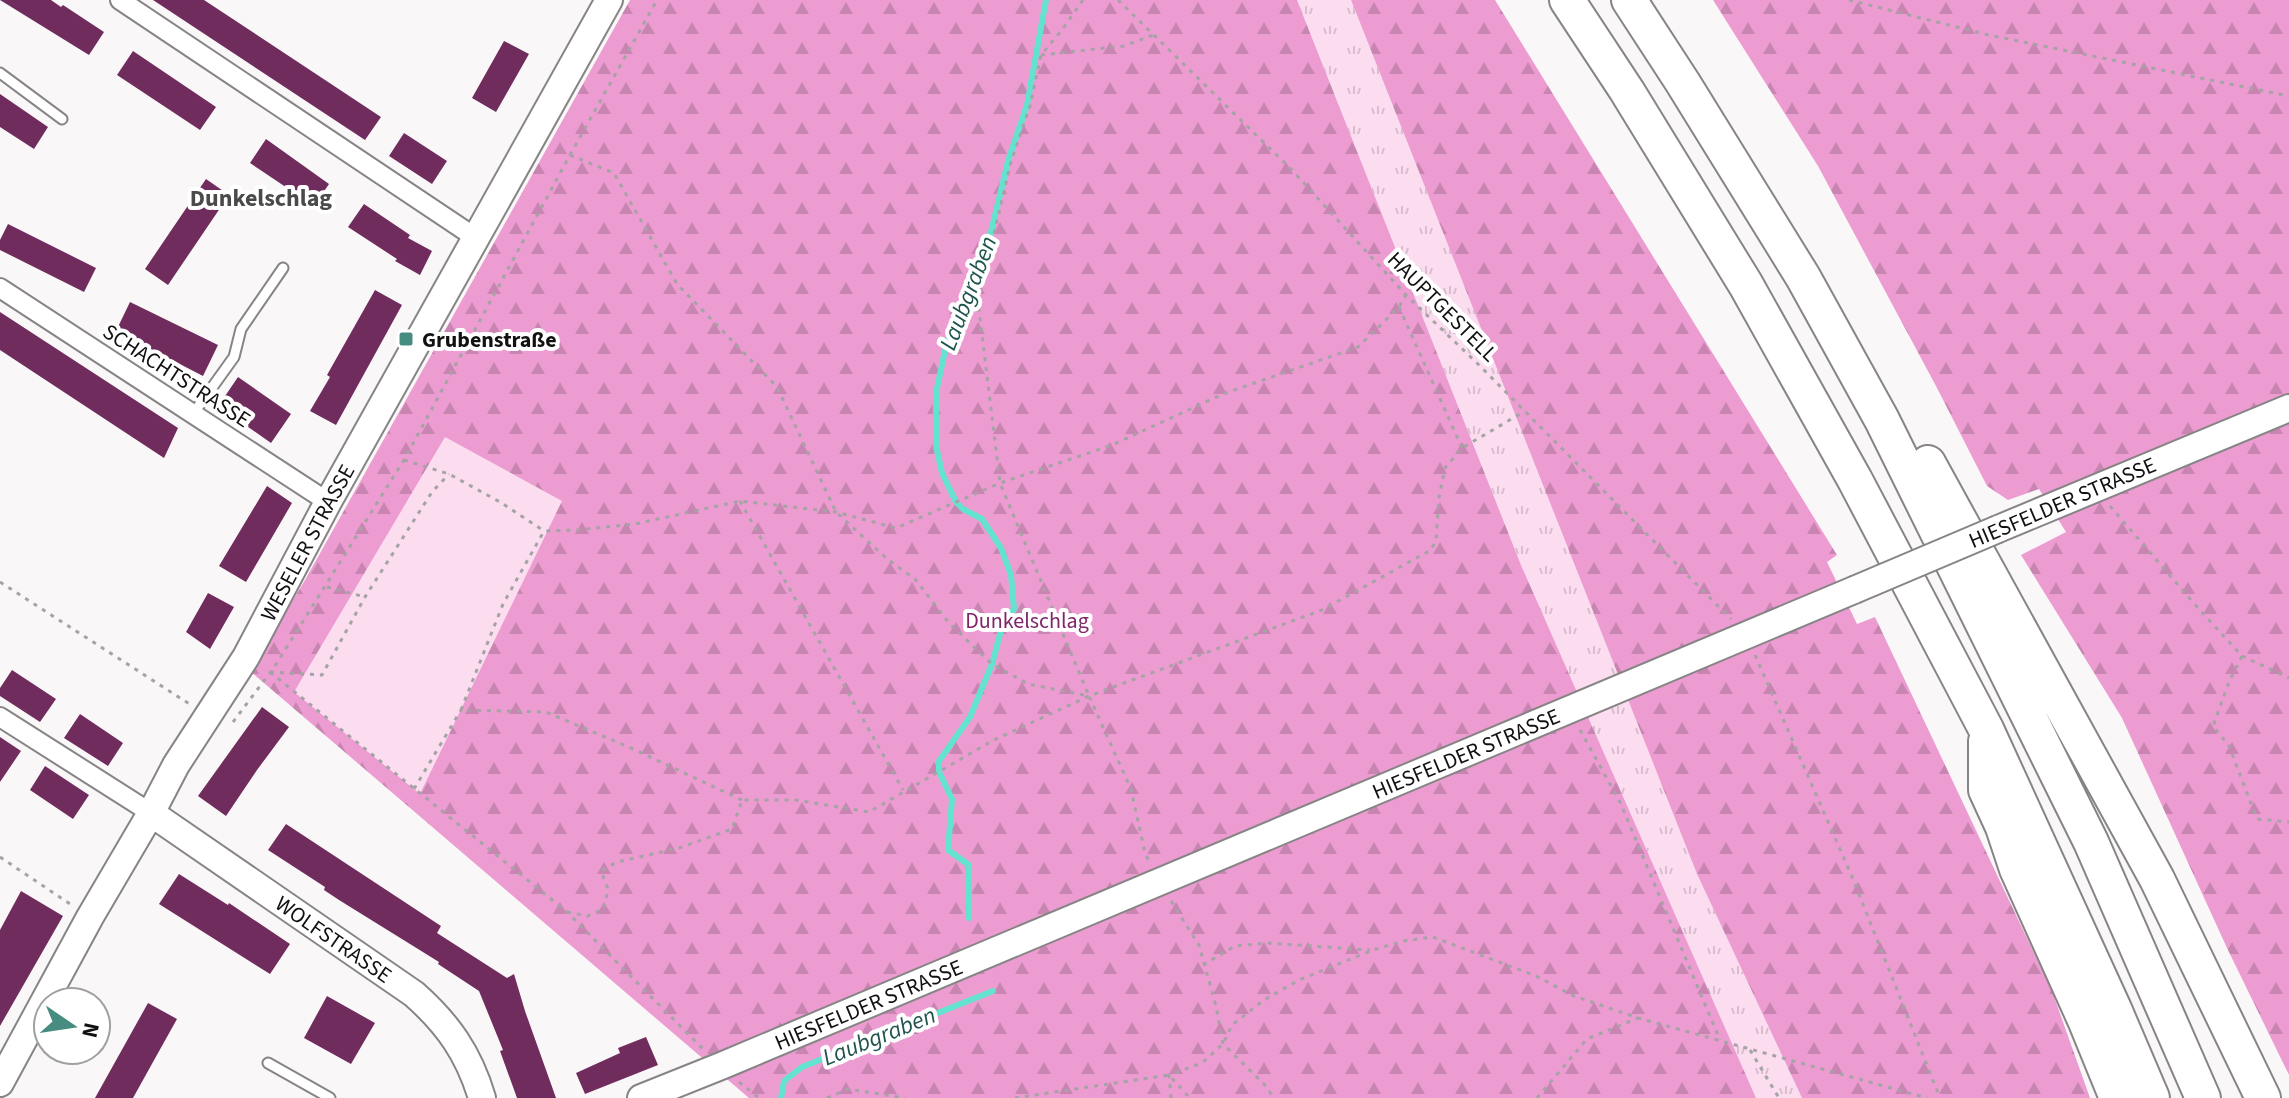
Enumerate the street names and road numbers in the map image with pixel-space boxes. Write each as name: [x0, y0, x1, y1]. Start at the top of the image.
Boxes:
street label: HAUPTGESTELL: [1380, 244, 1505, 369]
street label: SCHACHTSTRASSE: [96, 316, 257, 436]
street label: HIESFELDER STRASSE: [1964, 449, 2161, 557]
street label: WESELER STRASSE: [253, 459, 363, 627]
street label: HIESFELDER STRASSE: [1367, 700, 1565, 808]
street label: WOLFSTRASSE: [269, 888, 398, 991]
street label: HIESFELDER STRASSE: [770, 951, 968, 1059]

